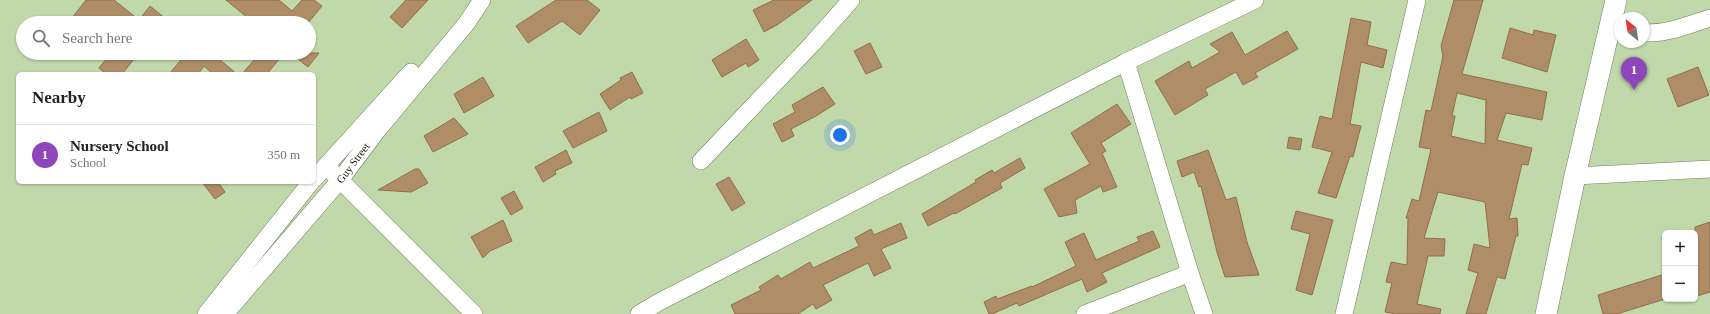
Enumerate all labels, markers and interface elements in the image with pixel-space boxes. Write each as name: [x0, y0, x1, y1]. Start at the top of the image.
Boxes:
north arrow: [1614, 12, 1650, 48]
search box: [16, 16, 316, 60]
icon: search: [30, 27, 52, 49]
text: Search here: [62, 30, 132, 46]
pin: 1: [1621, 57, 1647, 90]
text: Nearby: [32, 88, 86, 107]
your location: [830, 125, 850, 145]
text: Nursery School: [70, 138, 169, 154]
street label: Guy Street: [334, 140, 372, 185]
text: 1: [42, 147, 48, 162]
text: 350 m: [267, 147, 300, 162]
text: School: [70, 155, 106, 170]
map controls: [1662, 230, 1698, 302]
button: +: [1662, 230, 1698, 266]
button: −: [1662, 266, 1698, 302]

